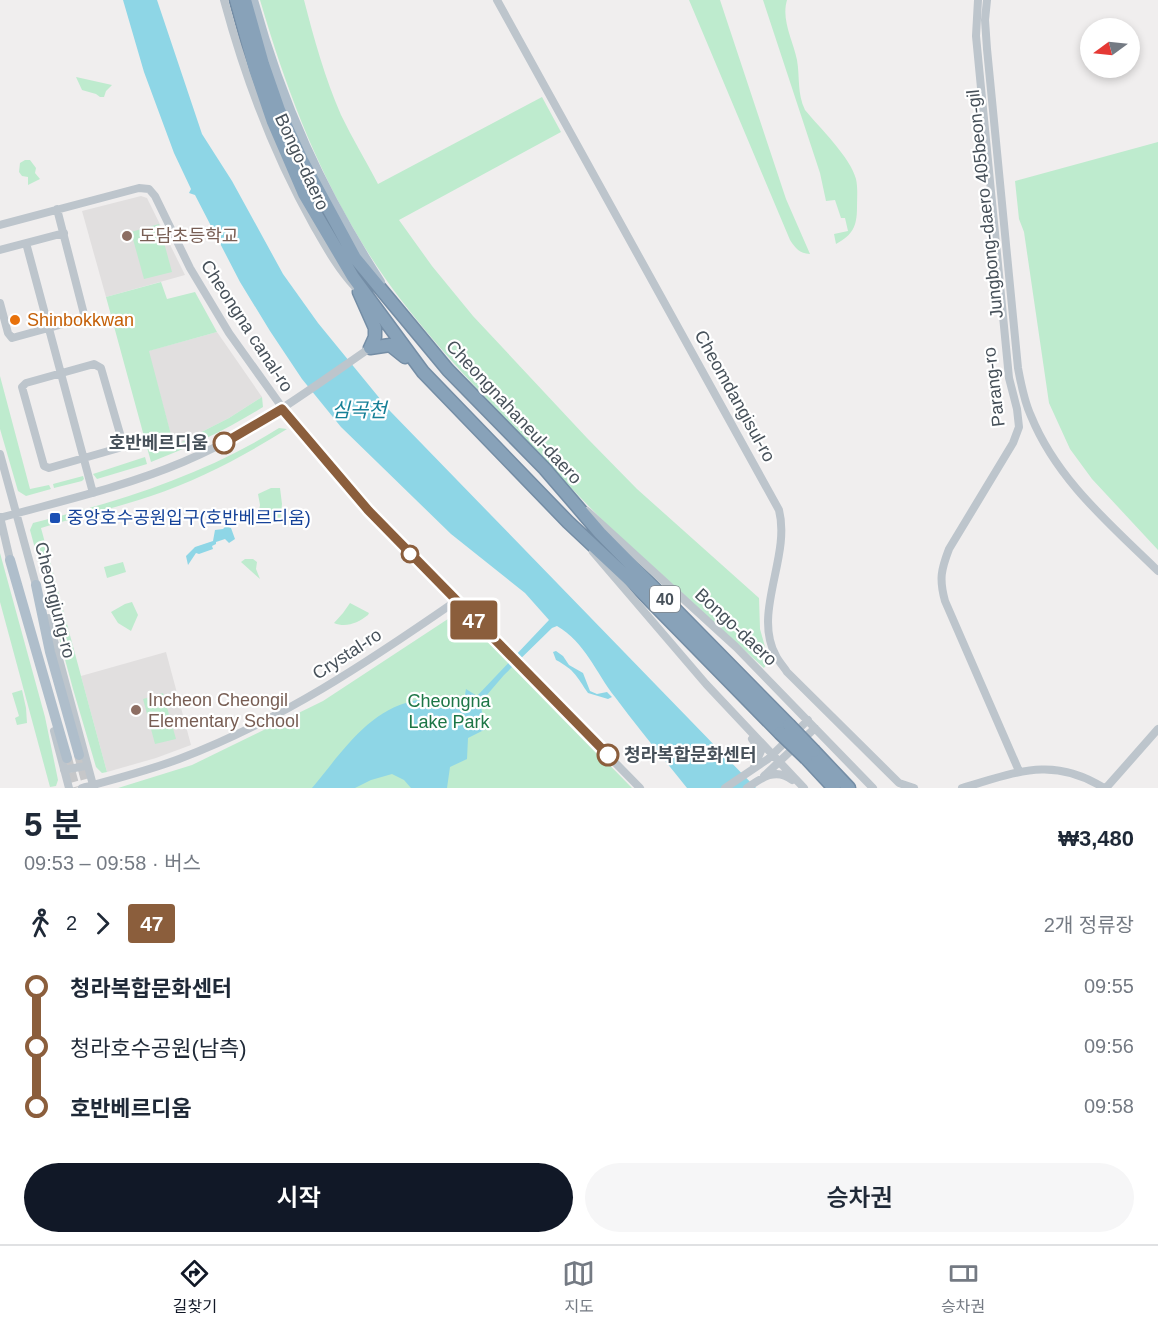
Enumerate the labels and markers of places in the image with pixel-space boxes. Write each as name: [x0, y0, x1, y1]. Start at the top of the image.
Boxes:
place label: 도담초등학교: [139, 226, 238, 246]
marker: 도담초등학교: [120, 229, 134, 243]
place label: Shinbokkwan: [27, 310, 134, 330]
marker: Shinbokkwan: [8, 313, 22, 327]
marker: 호반베르디움: [213, 432, 235, 454]
place label: 호반베르디움: [109, 433, 208, 453]
place label: 중앙호수공원입구(호반베르디움): [67, 508, 311, 528]
marker: 중앙호수공원입구(호반베르디움): [48, 511, 62, 525]
unlabelled marker: [401, 545, 419, 563]
place label: Incheon Cheongil Elementary School: [148, 690, 299, 731]
marker: Incheon Cheongil Elementary School: [129, 703, 143, 717]
marker: 청라복합문화센터: [597, 744, 619, 766]
place label: 청라복합문화센터: [624, 745, 756, 765]

